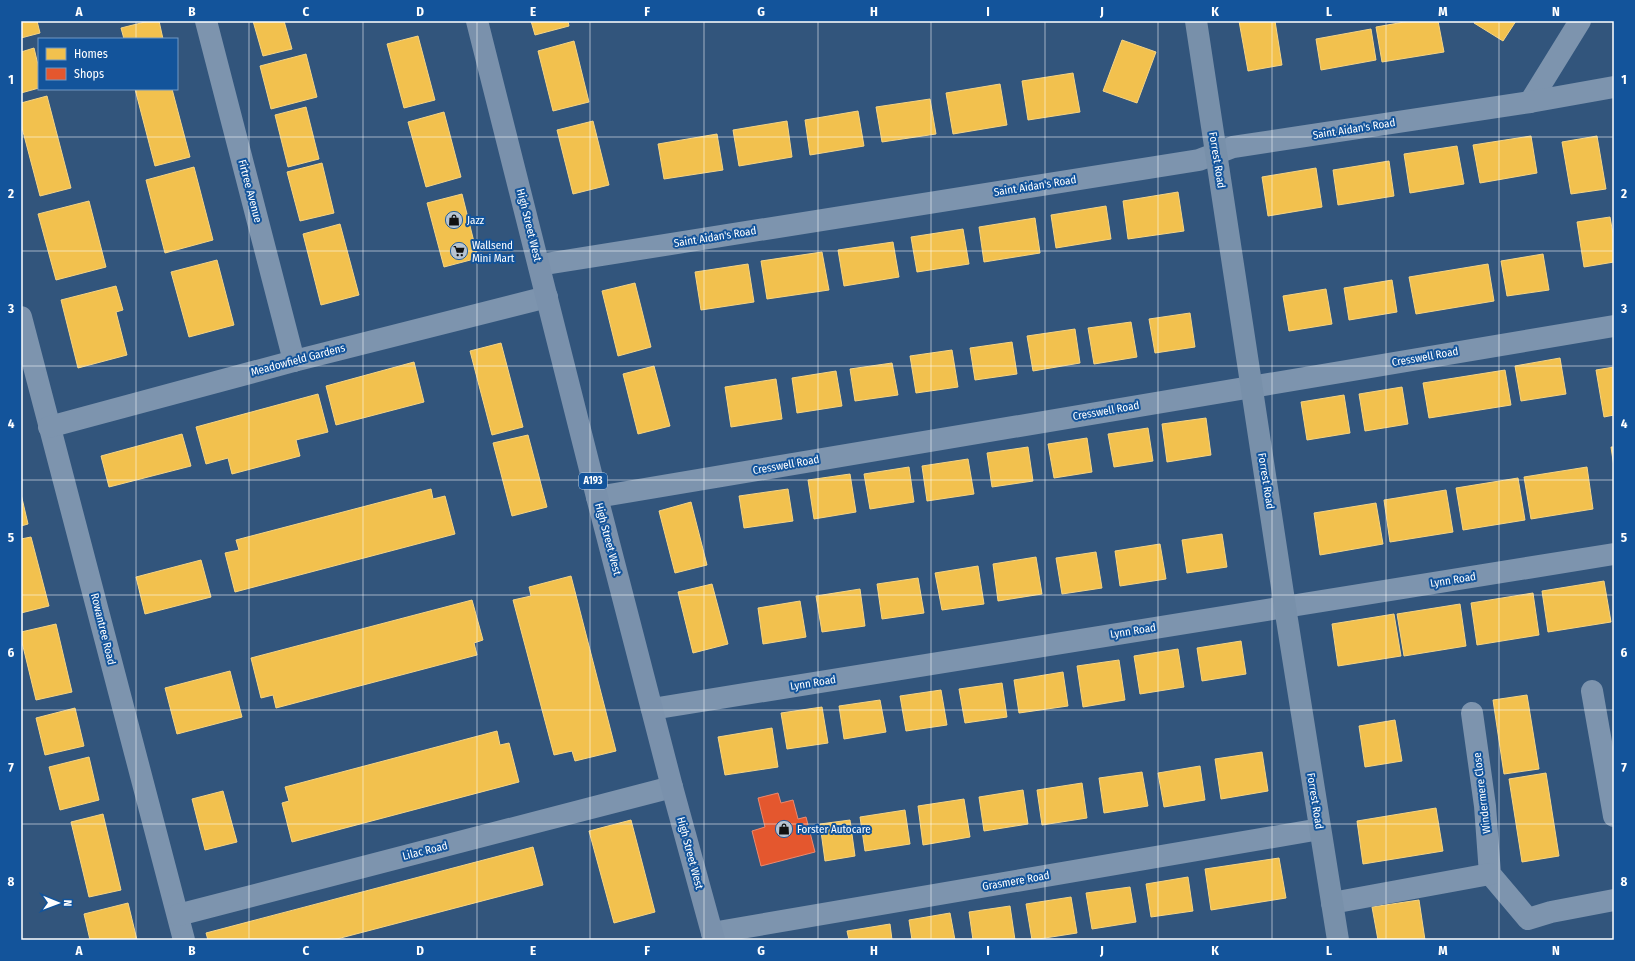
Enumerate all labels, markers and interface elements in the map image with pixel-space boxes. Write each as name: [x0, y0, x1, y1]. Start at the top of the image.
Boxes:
text: A: [74, 4, 83, 19]
text: B: [188, 4, 196, 19]
text: C: [303, 4, 310, 19]
text: D: [416, 4, 424, 19]
text: E: [530, 4, 536, 19]
text: F: [644, 4, 650, 19]
text: G: [757, 4, 765, 19]
text: H: [870, 4, 878, 19]
text: I: [986, 4, 990, 19]
text: J: [1099, 4, 1104, 19]
text: K: [1211, 4, 1219, 19]
text: L: [1326, 4, 1332, 19]
text: M: [1438, 4, 1448, 19]
text: N: [1552, 4, 1560, 19]
legend: [38, 38, 178, 90]
text: Homes: [74, 47, 108, 61]
text: Shops: [74, 67, 104, 81]
text: 1: [8, 72, 14, 87]
text: 1: [1621, 72, 1627, 87]
street label: Saint Aidan's Road: [1312, 116, 1396, 142]
street label: Forrest Road: [1206, 131, 1228, 189]
street label: Firtree Avenue: [235, 158, 265, 224]
street label: Saint Aidan's Road: [993, 173, 1077, 199]
text: 2: [7, 186, 14, 201]
text: 2: [1620, 186, 1627, 201]
street label: High Street West: [514, 187, 544, 263]
shop icon: Jazz: [444, 210, 464, 230]
place label: Jazz: [467, 214, 485, 227]
street label: Saint Aidan's Road: [673, 224, 757, 250]
place label: Wallsend Mini Mart: [472, 239, 515, 265]
supermarket icon: Wallsend Mini Mart: [449, 241, 469, 261]
text: 3: [7, 301, 14, 316]
text: 3: [1620, 301, 1627, 316]
street label: Meadowfield Gardens: [249, 341, 347, 379]
street label: Cresswell Road: [1391, 345, 1459, 369]
street label: Cresswell Road: [1072, 399, 1140, 423]
text: 4: [8, 416, 15, 431]
text: 4: [1621, 416, 1628, 431]
street label: Forrest Road: [1255, 452, 1277, 510]
street label: Cresswell Road: [752, 453, 820, 477]
road number: A193: [579, 473, 607, 489]
street label: High Street West: [592, 501, 624, 577]
text: 5: [8, 530, 14, 545]
text: 5: [1621, 530, 1627, 545]
street label: Lynn Road: [1429, 570, 1477, 590]
street label: Rowantree Road: [88, 592, 118, 666]
street label: Lynn Road: [1109, 621, 1157, 641]
text: 6: [8, 645, 15, 660]
text: 6: [1621, 645, 1628, 660]
street label: Lynn Road: [789, 673, 837, 693]
street label: Windermere Close: [1471, 752, 1493, 834]
text: 7: [8, 760, 14, 775]
text: 7: [1621, 760, 1627, 775]
street label: Forrest Road: [1304, 772, 1326, 830]
street label: High Street West: [674, 815, 706, 891]
shop icon: Forster Autocare: [774, 819, 794, 839]
place label: Forster Autocare: [797, 823, 871, 836]
street label: Lilac Road: [401, 839, 449, 863]
street label: Grasmere Road: [981, 869, 1051, 893]
text: 8: [8, 874, 15, 889]
text: 8: [1621, 874, 1628, 889]
north arrow: [38, 883, 78, 923]
text: N: [61, 900, 74, 907]
text: A: [74, 943, 83, 958]
text: B: [188, 943, 196, 958]
text: C: [303, 943, 310, 958]
text: D: [416, 943, 424, 958]
text: E: [530, 943, 536, 958]
text: F: [644, 943, 650, 958]
text: G: [757, 943, 765, 958]
text: H: [870, 943, 878, 958]
text: I: [986, 943, 990, 958]
text: J: [1099, 943, 1104, 958]
text: K: [1211, 943, 1219, 958]
text: L: [1326, 943, 1332, 958]
text: M: [1438, 943, 1448, 958]
text: N: [1552, 943, 1560, 958]

